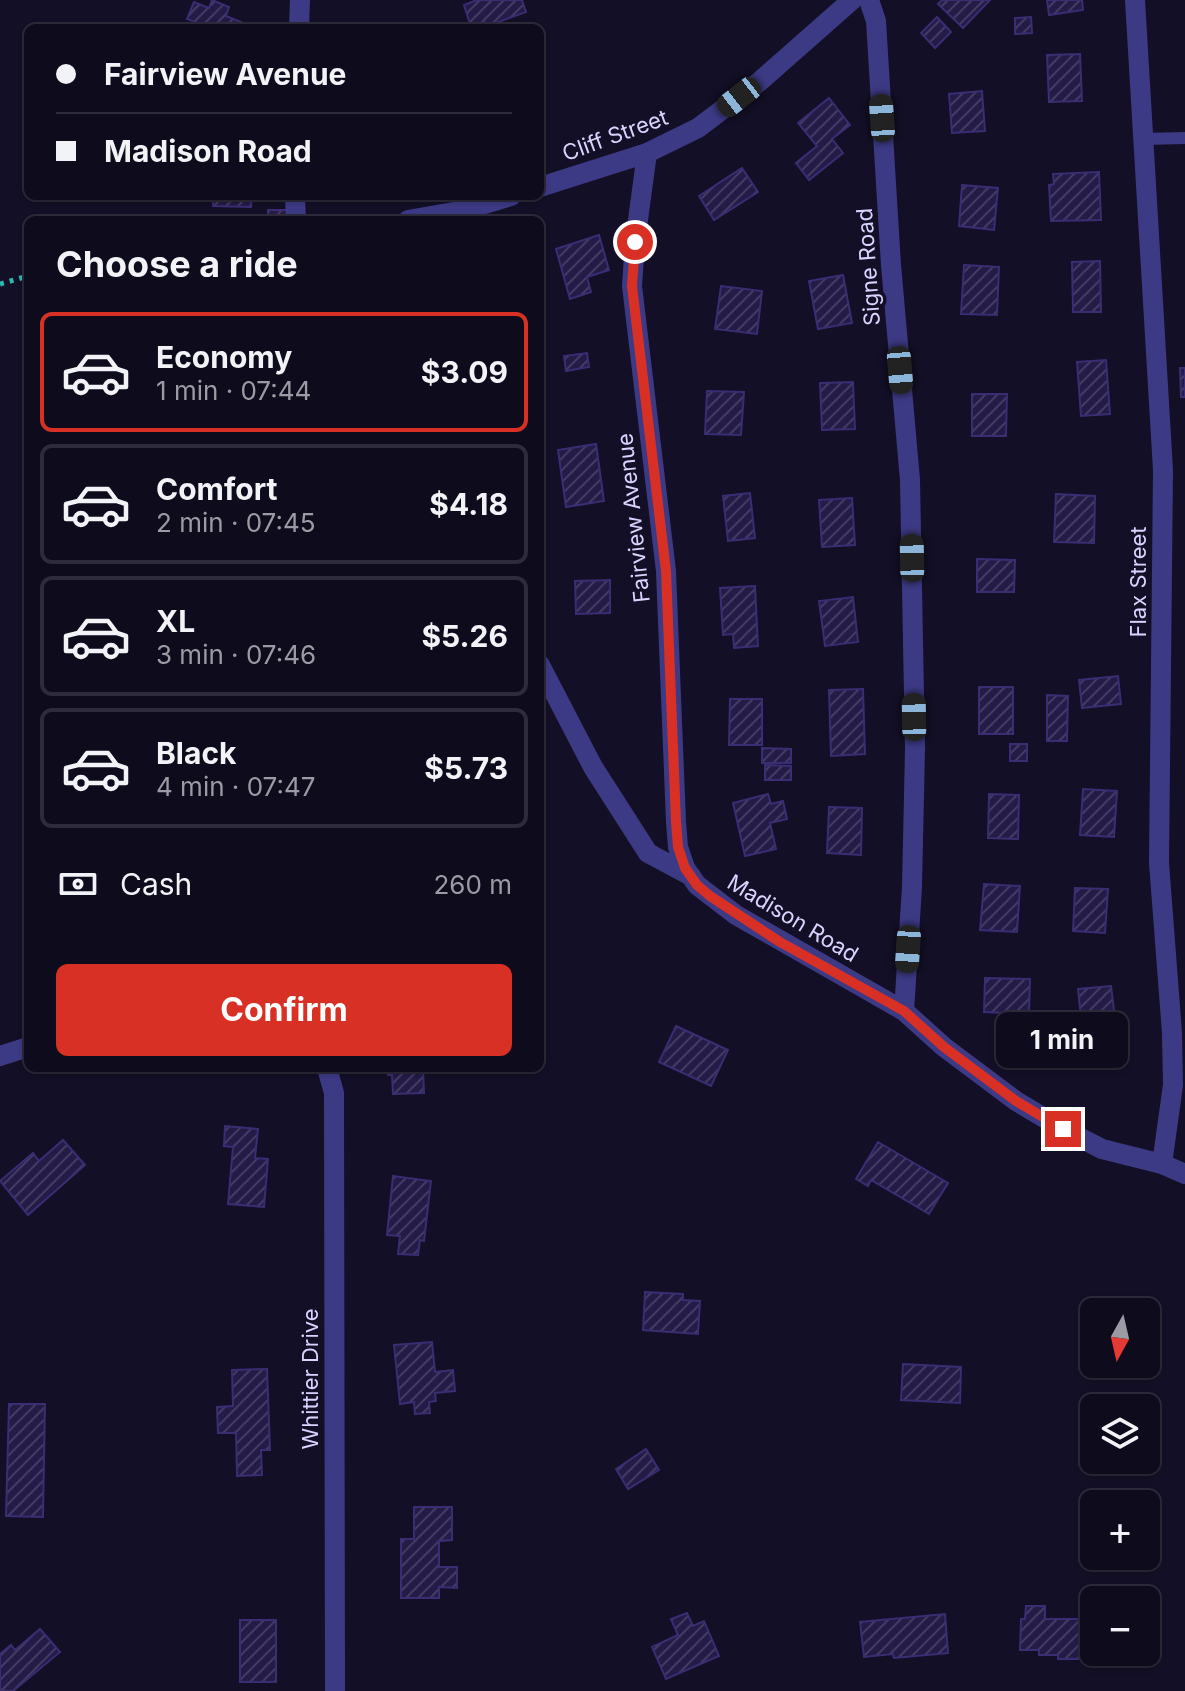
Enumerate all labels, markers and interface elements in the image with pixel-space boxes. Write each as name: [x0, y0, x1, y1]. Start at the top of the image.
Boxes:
text: Fairview Avenue: [104, 56, 346, 92]
car: [713, 73, 765, 121]
car: [868, 93, 896, 143]
street label: Cliff Street: [559, 104, 671, 166]
text: Madison Road: [104, 133, 312, 169]
street label: Signe Road: [851, 207, 885, 327]
route start: [617, 224, 653, 260]
text: Choose a ride: [56, 242, 298, 286]
icon: car: [60, 336, 132, 408]
text: Economy: [156, 339, 292, 375]
car: [886, 345, 914, 395]
text: $3.09: [421, 354, 508, 390]
text: 1 min · 07:44: [156, 375, 311, 406]
street label: Fairview Avenue: [611, 432, 655, 604]
icon: car: [60, 468, 132, 540]
text: Comfort: [156, 471, 277, 507]
text: $4.18: [429, 486, 508, 522]
text: 2 min · 07:45: [156, 507, 316, 538]
street label: Flax Street: [1125, 527, 1151, 637]
car: [900, 534, 924, 582]
icon: car: [60, 600, 132, 672]
text: XL: [156, 603, 195, 639]
text: $5.26: [421, 618, 508, 654]
text: 3 min · 07:46: [156, 639, 316, 670]
car: [902, 693, 926, 741]
icon: car: [60, 732, 132, 804]
text: Black: [156, 735, 236, 771]
text: $5.73: [424, 750, 508, 786]
text: 4 min · 07:47: [156, 771, 315, 802]
icon: cash: [56, 862, 100, 906]
text: Cash: [120, 866, 192, 902]
text: 260 m: [434, 869, 512, 900]
street label: Madison Road: [723, 869, 863, 967]
car: [894, 924, 922, 974]
button: Confirm: [56, 964, 512, 1056]
callout: 1 min: [997, 1013, 1129, 1069]
text: 1 min: [1030, 1024, 1094, 1055]
route end: [1045, 1111, 1081, 1147]
north arrow: [1080, 1298, 1160, 1378]
map controls: [1080, 1298, 1160, 1666]
street label: Whittier Drive: [297, 1308, 323, 1450]
button: layers: [1080, 1394, 1160, 1474]
button: +: [1080, 1490, 1160, 1570]
button: −: [1080, 1586, 1160, 1666]

